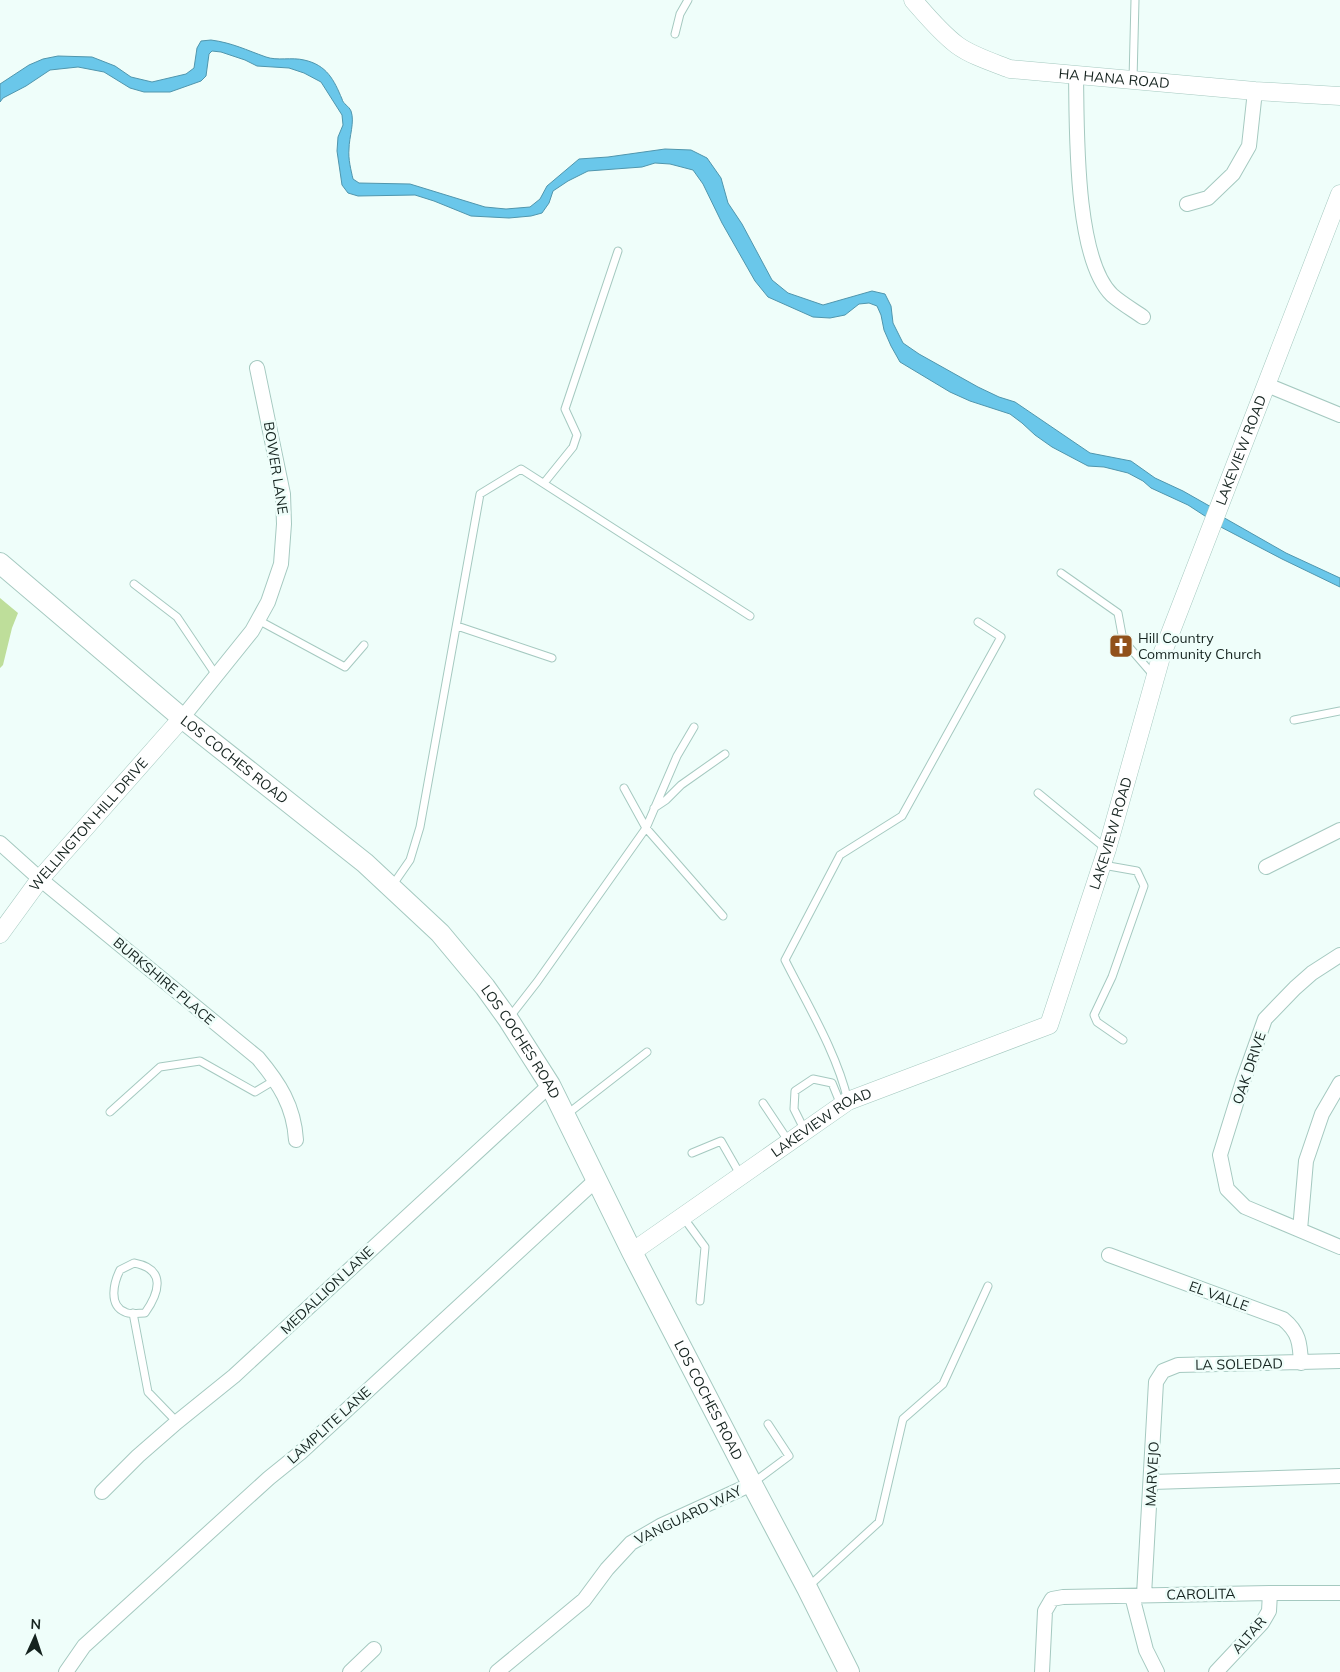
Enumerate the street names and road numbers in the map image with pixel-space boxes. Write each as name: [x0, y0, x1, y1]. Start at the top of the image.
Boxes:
street label: HA HANA ROAD: [1058, 64, 1170, 92]
street label: LAKEVIEW ROAD: [1212, 393, 1270, 508]
street label: BOWER LANE: [260, 420, 292, 516]
street label: LOS COCHES ROAD: [177, 711, 292, 808]
street label: WELLINGTON HILL DRIVE: [25, 754, 152, 894]
street label: LAKEVIEW ROAD: [1085, 775, 1136, 892]
street label: BURKSHIRE PLACE: [110, 933, 218, 1029]
street label: LOS COCHES ROAD: [477, 981, 564, 1102]
street label: OAK DRIVE: [1228, 1030, 1270, 1106]
street label: LAKEVIEW ROAD: [768, 1084, 874, 1161]
street label: MEDALLION LANE: [277, 1242, 377, 1338]
street label: EL VALLE: [1187, 1277, 1251, 1315]
street label: LOS COCHES ROAD: [670, 1337, 747, 1463]
street label: LA SOLEDAD: [1195, 1354, 1283, 1374]
street label: LAMPLITE LANE: [283, 1383, 375, 1467]
street label: MARVEJO: [1141, 1441, 1163, 1507]
street label: VANGUARD WAY: [632, 1481, 745, 1549]
street label: CAROLITA: [1166, 1584, 1236, 1604]
street label: ALTAR: [1228, 1612, 1270, 1657]

